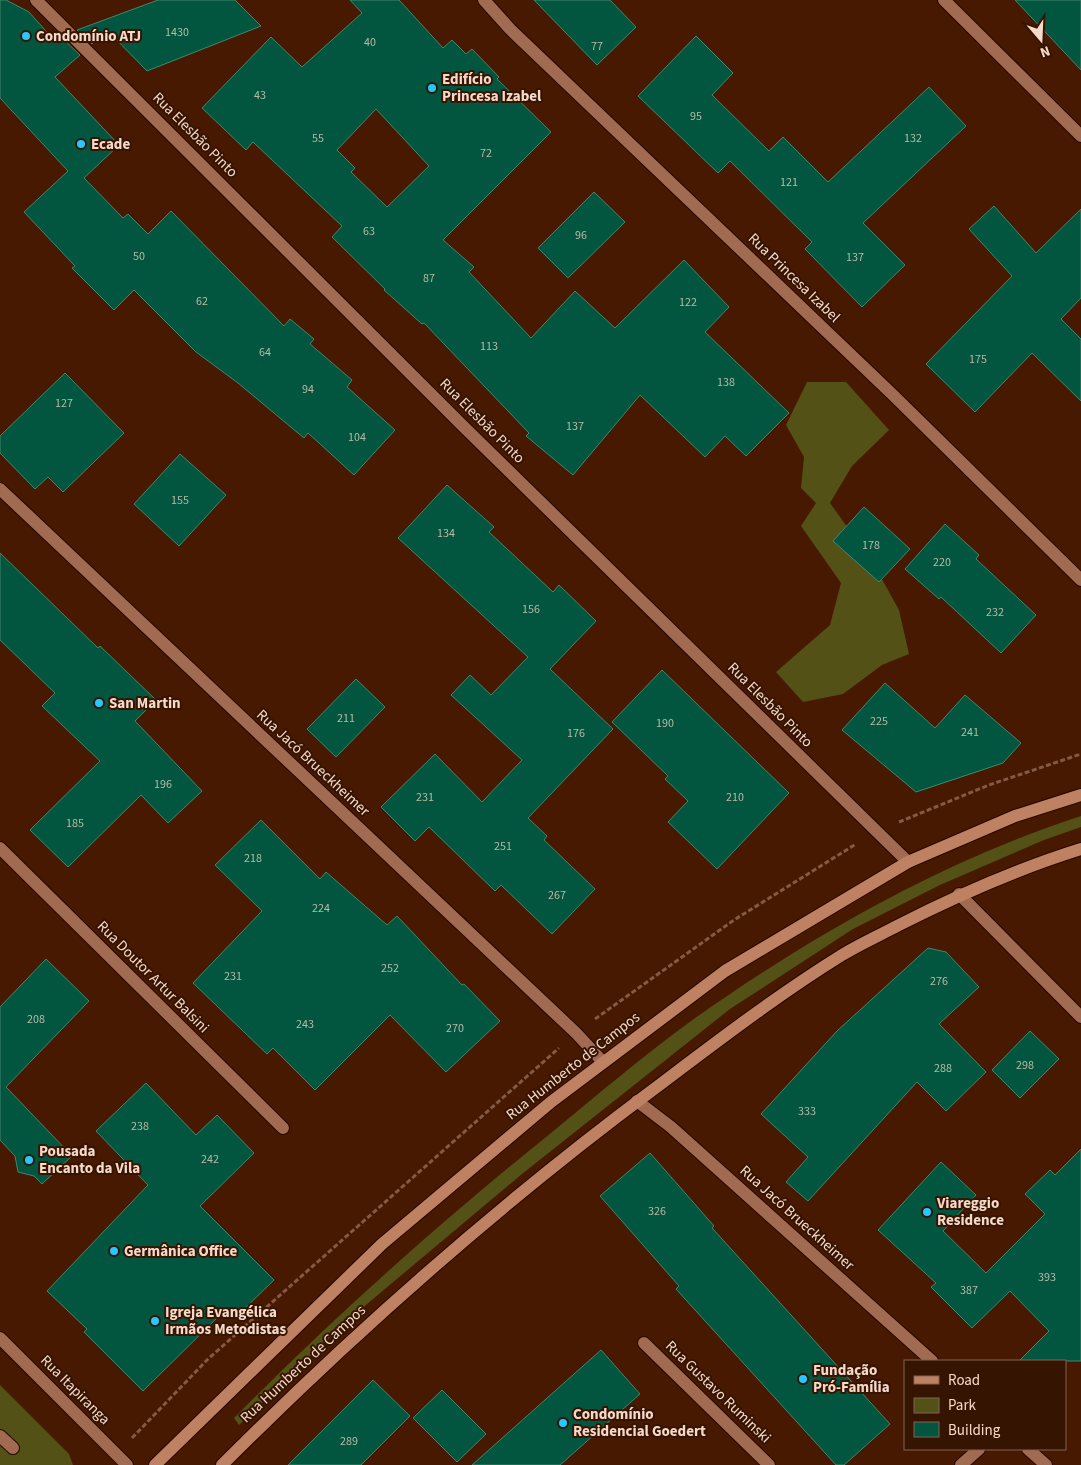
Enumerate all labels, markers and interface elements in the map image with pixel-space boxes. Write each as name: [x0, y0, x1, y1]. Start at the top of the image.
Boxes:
north arrow: [1016, 15, 1066, 65]
house number: 1430: [165, 24, 189, 41]
place label: Condomínio ATJ: [36, 26, 141, 47]
marker: Condomínio ATJ: [20, 30, 32, 42]
house number: 40: [364, 34, 376, 51]
house number: 77: [591, 38, 603, 55]
text: N: [1037, 40, 1053, 62]
place label: Edifício Princesa Izabel: [442, 69, 542, 107]
marker: Edifício Princesa Izabel: [426, 82, 438, 94]
house number: 43: [254, 87, 266, 104]
street label: Rua Elesbão Pinto: [148, 88, 242, 182]
house number: 95: [690, 108, 702, 125]
house number: 55: [312, 130, 324, 147]
house number: 132: [904, 130, 922, 147]
place label: Ecade: [91, 134, 130, 155]
marker: Ecade: [75, 138, 87, 150]
house number: 72: [480, 145, 492, 162]
house number: 121: [780, 174, 798, 191]
house number: 63: [363, 223, 375, 240]
house number: 96: [575, 227, 587, 244]
street label: Rua Princesa Izabel: [743, 229, 845, 328]
house number: 50: [133, 248, 145, 265]
house number: 137: [846, 249, 864, 266]
house number: 87: [423, 270, 435, 287]
house number: 62: [196, 293, 208, 310]
house number: 122: [679, 294, 697, 311]
house number: 113: [480, 338, 498, 355]
house number: 64: [259, 344, 271, 361]
house number: 175: [969, 351, 987, 368]
street label: Rua Elesbão Pinto: [435, 374, 529, 468]
house number: 138: [717, 374, 735, 391]
house number: 94: [302, 381, 314, 398]
house number: 127: [55, 395, 73, 412]
house number: 137: [566, 418, 584, 435]
house number: 104: [348, 429, 366, 446]
house number: 155: [171, 492, 189, 509]
house number: 134: [437, 525, 455, 542]
house number: 178: [862, 537, 880, 554]
house number: 220: [933, 554, 951, 571]
house number: 156: [522, 601, 540, 618]
house number: 232: [986, 604, 1004, 621]
street label: Rua Elesbão Pinto: [723, 658, 817, 752]
place label: San Martin: [109, 693, 181, 714]
marker: San Martin: [93, 697, 105, 709]
street label: Rua Jacó Brueckheimer: [252, 705, 375, 822]
house number: 211: [337, 710, 355, 727]
house number: 225: [870, 713, 888, 730]
house number: 190: [656, 715, 674, 732]
house number: 241: [961, 724, 979, 741]
house number: 176: [567, 725, 585, 742]
house number: 196: [154, 776, 172, 793]
house number: 231: [416, 789, 434, 806]
house number: 210: [726, 789, 744, 806]
house number: 185: [66, 815, 84, 832]
house number: 251: [494, 838, 512, 855]
house number: 218: [244, 850, 262, 867]
house number: 267: [548, 887, 566, 904]
house number: 224: [312, 900, 330, 917]
street label: Rua Doutor Artur Balsini: [92, 916, 214, 1038]
house number: 252: [381, 960, 399, 977]
house number: 231: [224, 968, 242, 985]
house number: 276: [930, 973, 948, 990]
street label: Rua Humberto de Campos: [502, 1007, 644, 1125]
house number: 208: [27, 1011, 45, 1028]
house number: 243: [296, 1016, 314, 1033]
house number: 270: [446, 1020, 464, 1037]
house number: 298: [1016, 1057, 1034, 1074]
house number: 288: [934, 1060, 952, 1077]
house number: 333: [798, 1103, 816, 1120]
house number: 238: [131, 1118, 149, 1135]
place label: Pousada Encanto da Vila: [39, 1141, 140, 1179]
house number: 242: [201, 1151, 219, 1168]
marker: Pousada Encanto da Vila: [23, 1154, 35, 1166]
street label: Rua Jacó Brueckheimer: [735, 1161, 860, 1276]
place label: Viareggio Residence: [936, 1193, 1004, 1231]
house number: 326: [648, 1203, 666, 1220]
marker: Viareggio Residence: [921, 1206, 933, 1218]
place label: Germânica Office: [124, 1241, 237, 1262]
marker: Germânica Office: [108, 1245, 120, 1257]
house number: 393: [1038, 1269, 1056, 1286]
house number: 387: [960, 1282, 978, 1299]
street label: Rua Humberto de Campos: [236, 1300, 370, 1428]
place label: Igreja Evangélica Irmãos Metodistas: [165, 1302, 286, 1340]
marker: Igreja Evangélica Irmãos Metodistas: [149, 1315, 161, 1327]
street label: Rua Gustavo Ruminski: [661, 1336, 775, 1448]
street label: Rua Itapiranga: [35, 1350, 115, 1430]
place label: Fundação Pró-Família: [813, 1360, 890, 1398]
legend: [904, 1360, 1066, 1450]
text: Road: [948, 1370, 980, 1391]
marker: Fundação Pró-Família: [797, 1373, 809, 1385]
text: Park: [948, 1395, 977, 1416]
place label: Condomínio Residencial Goedert: [573, 1404, 706, 1442]
marker: Condomínio Residencial Goedert: [557, 1417, 569, 1429]
text: Building: [948, 1420, 1001, 1441]
house number: 289: [340, 1433, 358, 1450]

